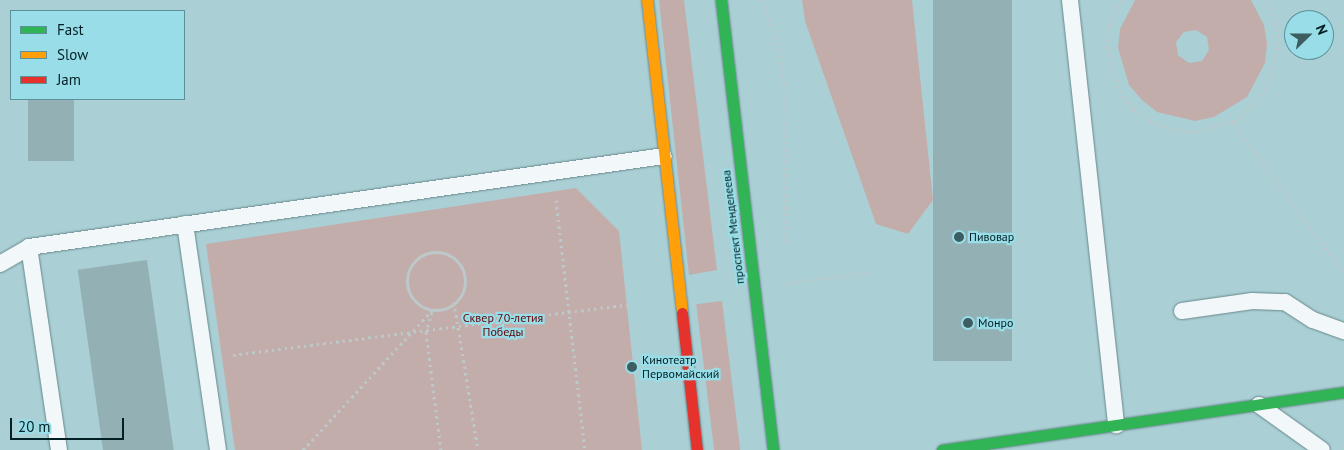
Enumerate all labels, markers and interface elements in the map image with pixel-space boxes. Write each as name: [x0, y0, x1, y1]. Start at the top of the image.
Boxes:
legend: [10, 10, 185, 100]
north arrow: [1284, 10, 1334, 60]
text: Fast: [57, 20, 84, 39]
text: N: [1312, 22, 1332, 37]
text: Slow: [57, 45, 88, 64]
text: Jam: [57, 70, 81, 89]
street label: проспект Менделеева: [719, 169, 747, 285]
place label: Пивовар: [969, 230, 1014, 244]
marker: Пивовар: [953, 231, 965, 243]
park label: Сквер 70-летия Победы: [463, 311, 543, 339]
place label: Монро: [978, 316, 1013, 330]
marker: Монро: [962, 317, 974, 329]
place label: Кинотеатр Первомайский: [642, 353, 719, 381]
marker: Кинотеатр Первомайский: [626, 361, 638, 373]
scale bar: [12, 408, 126, 440]
text: 20 m: [18, 417, 51, 436]

